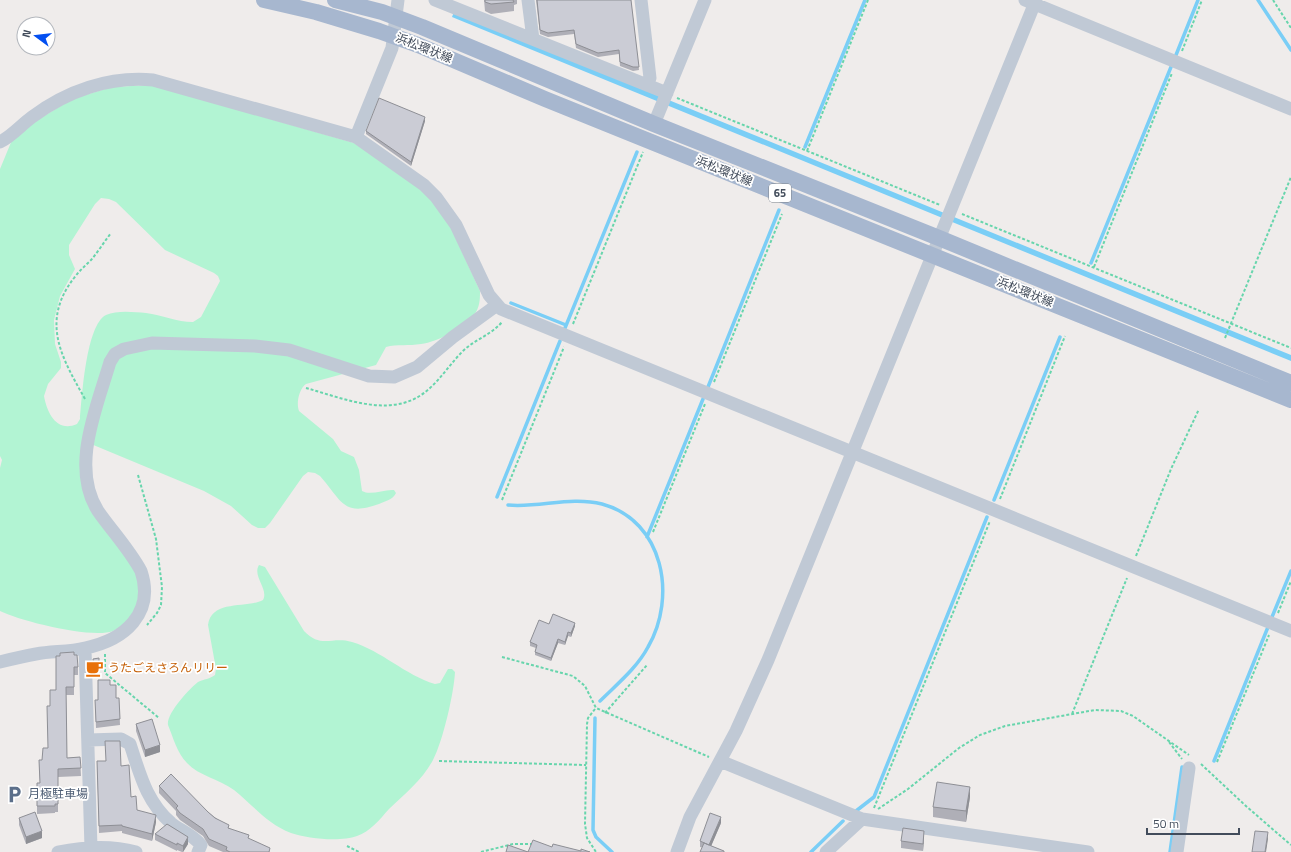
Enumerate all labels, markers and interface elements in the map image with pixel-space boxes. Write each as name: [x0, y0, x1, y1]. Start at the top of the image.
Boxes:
north arrow: [16, 16, 56, 56]
street label: 浜松環状線: [393, 27, 456, 68]
text: N: [18, 28, 35, 39]
street label: 浜松環状線: [693, 150, 756, 191]
road number: 65: [769, 184, 791, 202]
street label: 浜松環状線: [994, 271, 1057, 312]
cafe icon: うたごえさろんリリー: [85, 658, 105, 678]
place label: うたごえさろんリリー: [108, 658, 228, 677]
parking icon: 月極駐車場: [5, 784, 25, 804]
place label: 月極駐車場: [28, 784, 88, 803]
scale bar: [1147, 810, 1239, 836]
text: 50 m: [1153, 814, 1179, 833]

